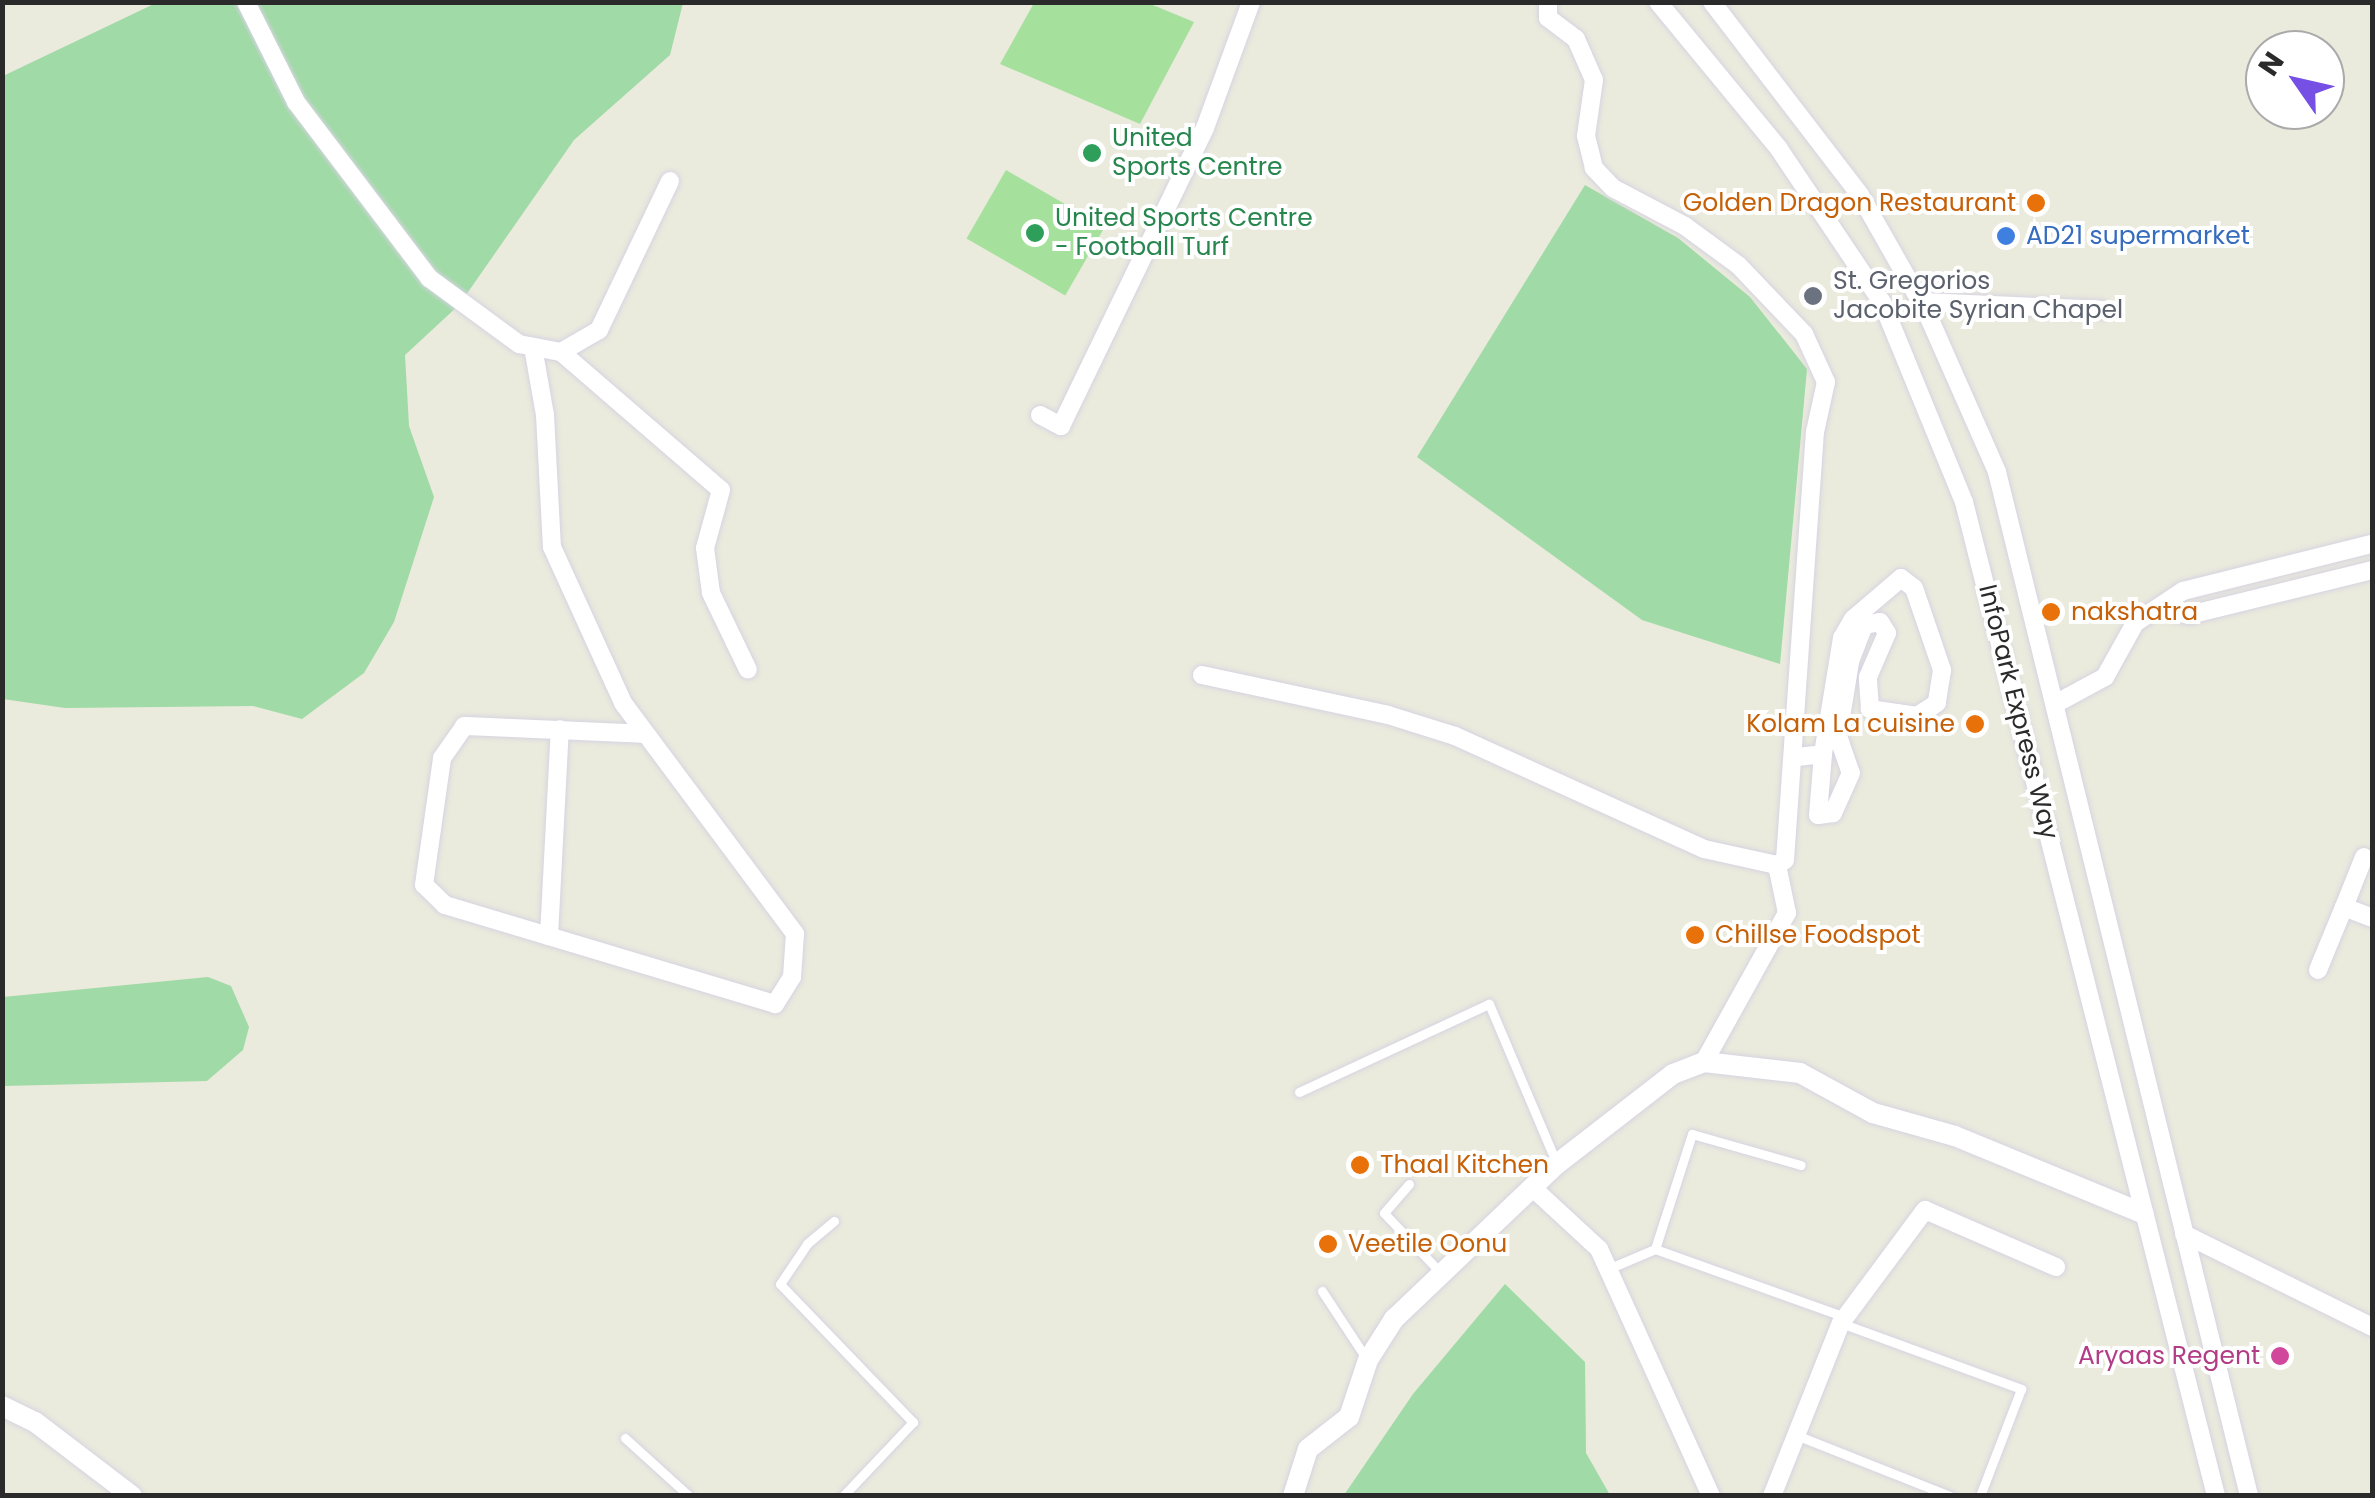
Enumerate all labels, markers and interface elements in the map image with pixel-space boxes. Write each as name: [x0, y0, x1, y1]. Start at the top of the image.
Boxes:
north arrow: [2245, 30, 2345, 130]
text: N: [2249, 44, 2293, 84]
place label: United Sports Centre: [1112, 124, 1282, 183]
marker: United Sports Centre: [1081, 142, 1103, 164]
place label: Golden Dragon Restaurant: [1683, 188, 2016, 218]
marker: Golden Dragon Restaurant: [2025, 192, 2047, 214]
place label: United Sports Centre - Football Turf: [1055, 204, 1313, 263]
place label: AD21 supermarket: [2026, 221, 2250, 251]
marker: United Sports Centre - Football Turf: [1024, 222, 1046, 244]
marker: AD21 supermarket: [1995, 225, 2017, 247]
place label: St. Gregorios Jacobite Syrian Chapel: [1833, 267, 2123, 326]
marker: St. Gregorios Jacobite Syrian Chapel: [1802, 285, 1824, 307]
street label: InfoPark Express Way: [1972, 582, 2064, 842]
place label: nakshatra: [2071, 597, 2198, 627]
marker: nakshatra: [2040, 601, 2062, 623]
place label: Kolam La cuisine: [1746, 709, 1955, 739]
marker: Kolam La cuisine: [1964, 713, 1986, 735]
place label: Chillse Foodspot: [1715, 920, 1921, 950]
marker: Chillse Foodspot: [1684, 924, 1706, 946]
place label: Thaal Kitchen: [1380, 1150, 1549, 1180]
marker: Thaal Kitchen: [1349, 1154, 1371, 1176]
place label: Veetile Oonu: [1348, 1229, 1507, 1259]
marker: Veetile Oonu: [1317, 1233, 1339, 1255]
place label: Aryaas Regent: [2078, 1341, 2260, 1371]
marker: Aryaas Regent: [2269, 1345, 2291, 1367]

